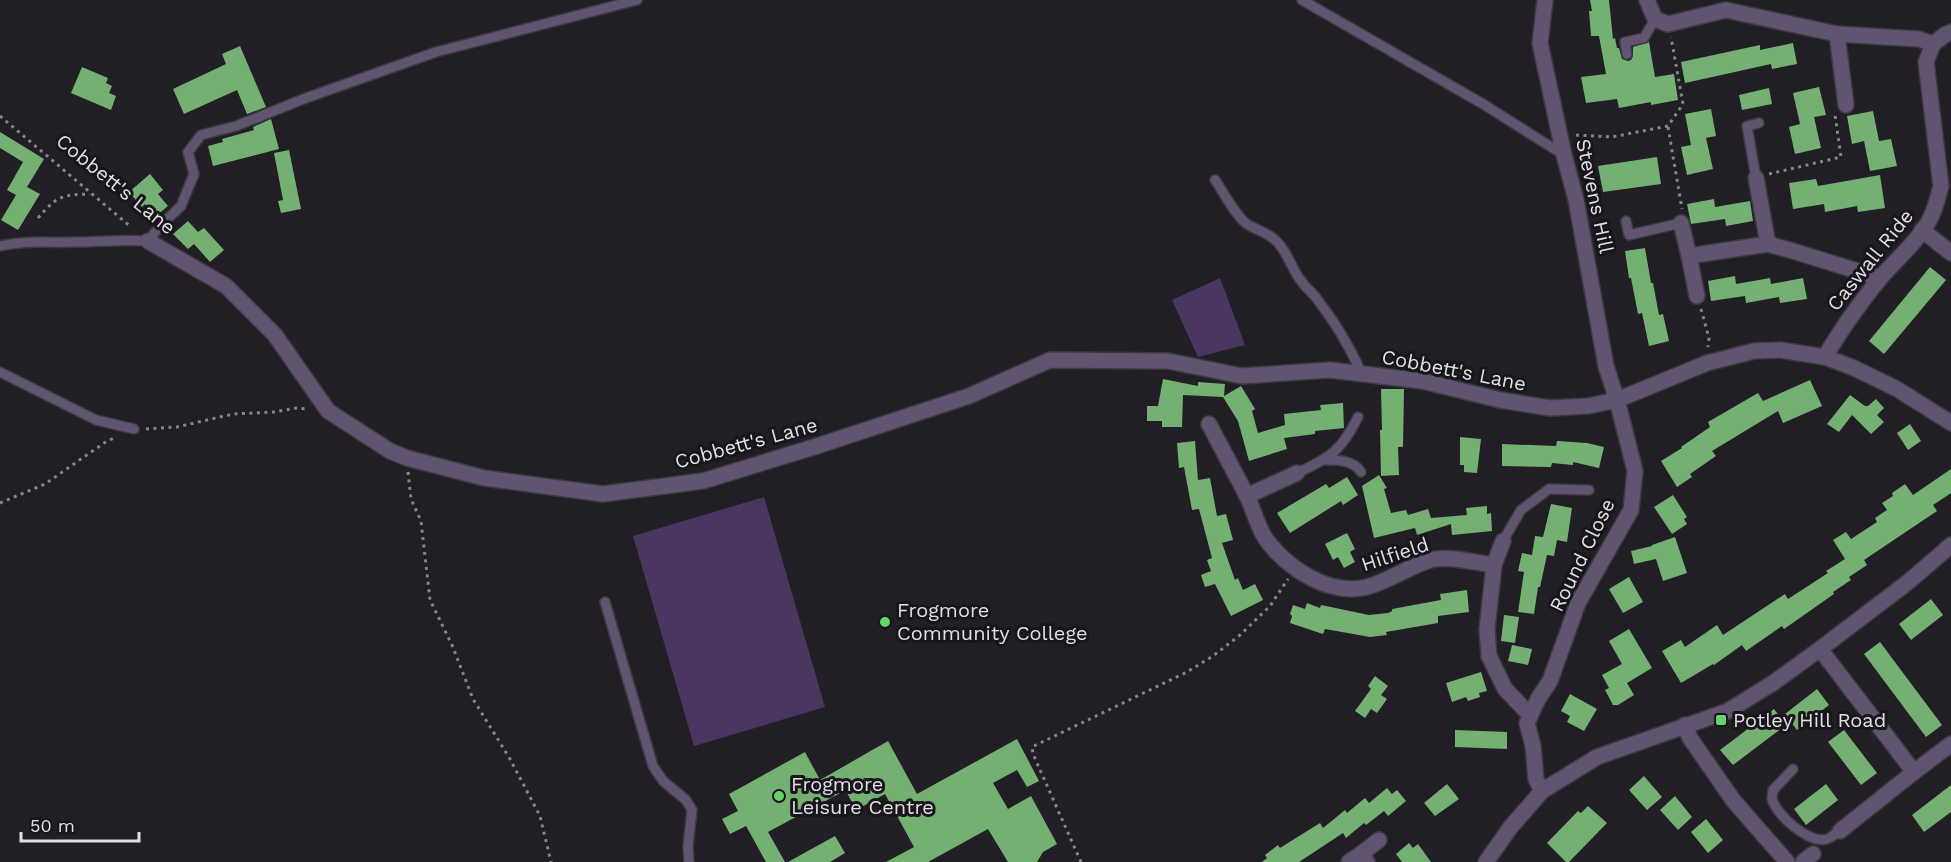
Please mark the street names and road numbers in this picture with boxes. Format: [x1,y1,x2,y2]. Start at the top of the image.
street label: Cobbett's Lane [52,129,180,239]
street label: Stevens Hill [1571,137,1619,255]
street label: Caswall Ride [1822,204,1918,316]
street label: Cobbett's Lane [1380,344,1528,396]
street label: Cobbett's Lane [672,412,820,474]
street label: Round Close [1544,494,1620,616]
street label: Hilfield [1358,532,1432,576]

